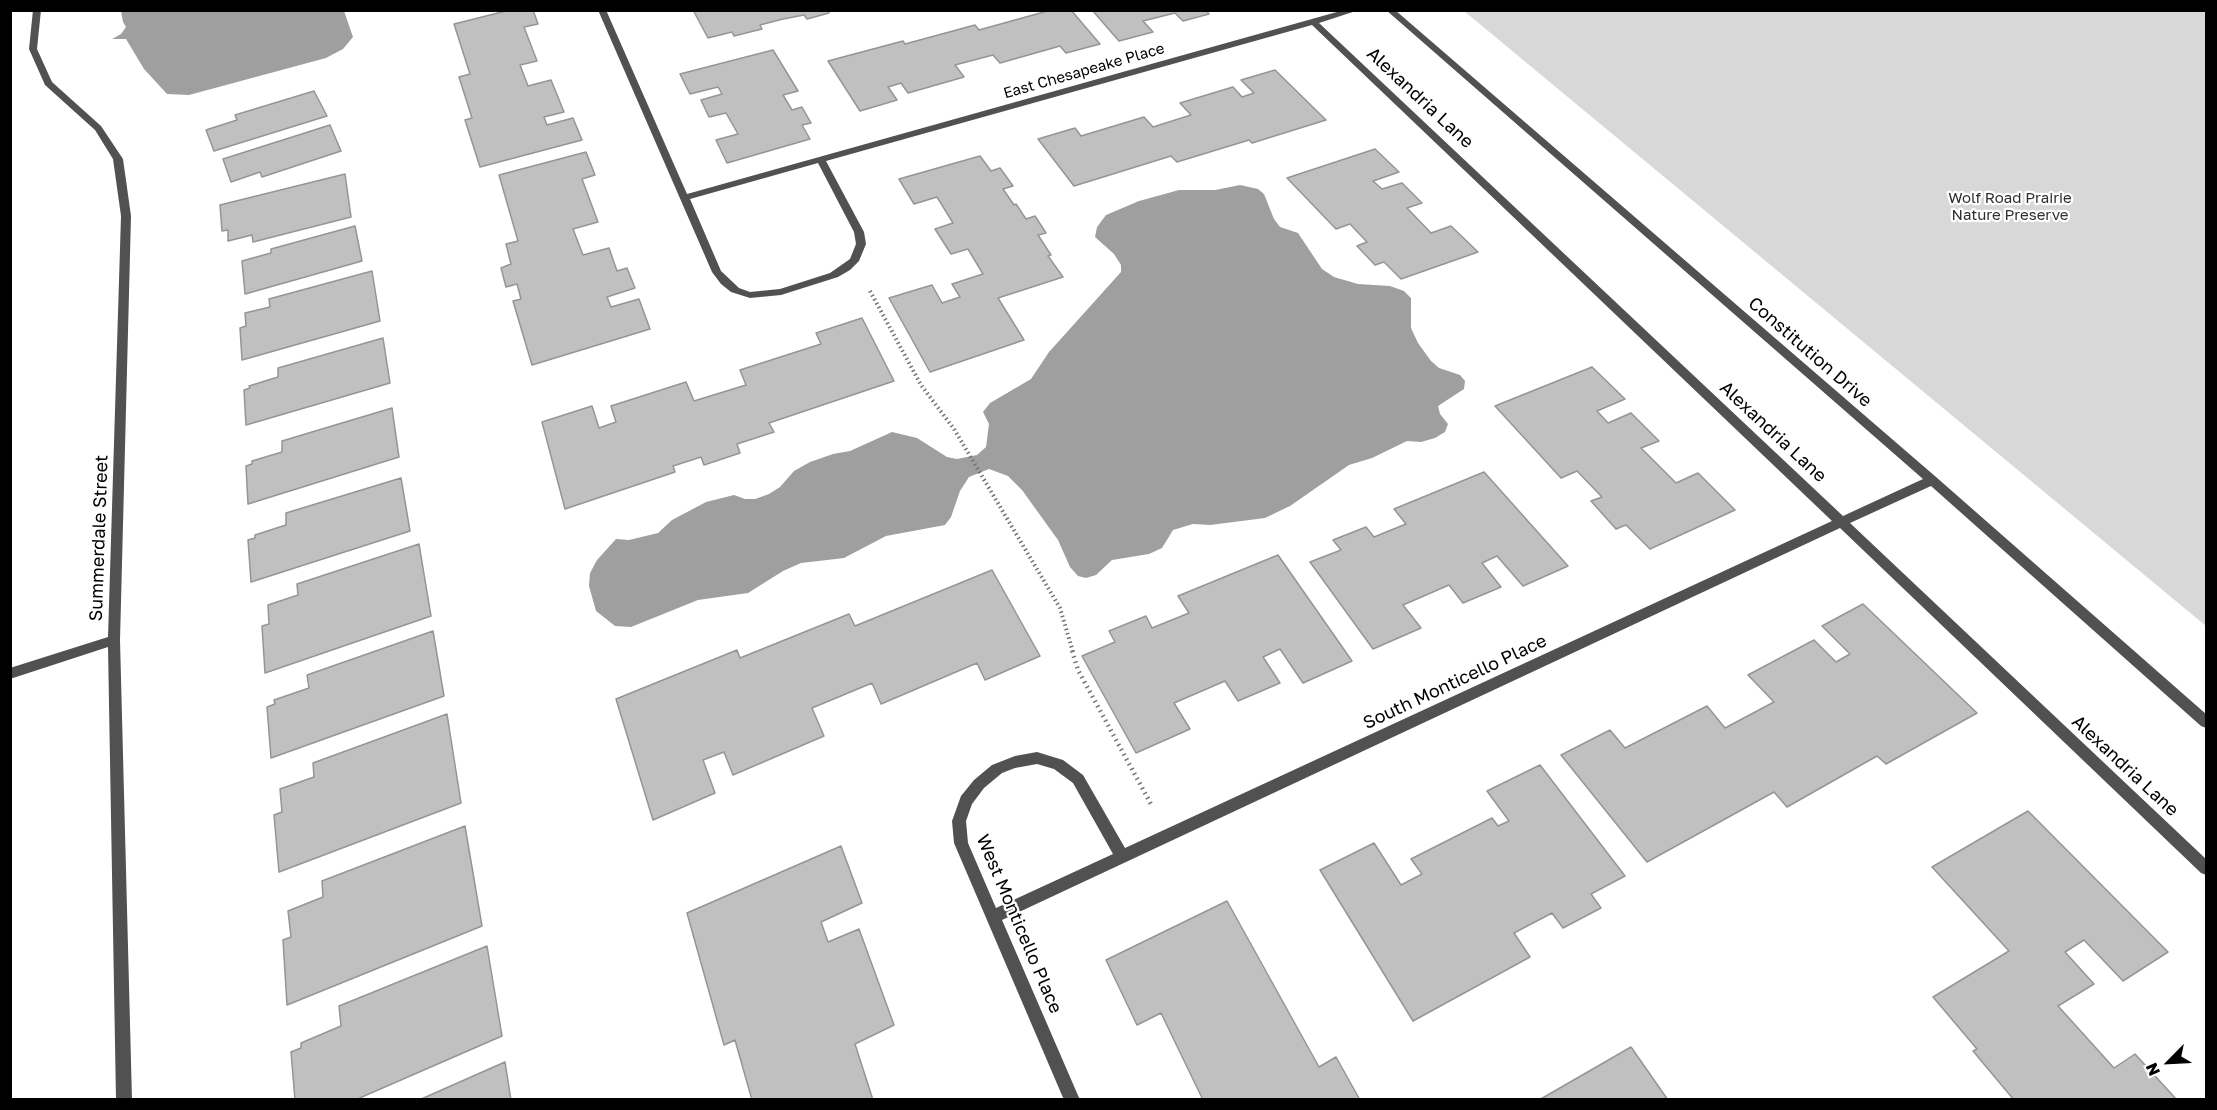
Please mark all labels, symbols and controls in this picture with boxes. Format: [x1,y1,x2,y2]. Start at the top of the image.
street label: East Chesapeake Place [1001,39,1167,103]
street label: Alexandria Lane [1362,43,1478,153]
park label: Wolf Road Prairie Nature Preserve [1948,189,2072,224]
street label: Constitution Drive [1744,292,1876,412]
street label: Alexandria Lane [1715,377,1831,487]
street label: Summerdale Street [85,454,113,622]
street label: South Monticello Place [1360,630,1550,734]
street label: Alexandria Lane [2067,711,2183,821]
street label: West Monticello Place [971,831,1067,1017]
north arrow [2139,1032,2199,1092]
text: N [2141,1060,2164,1079]

